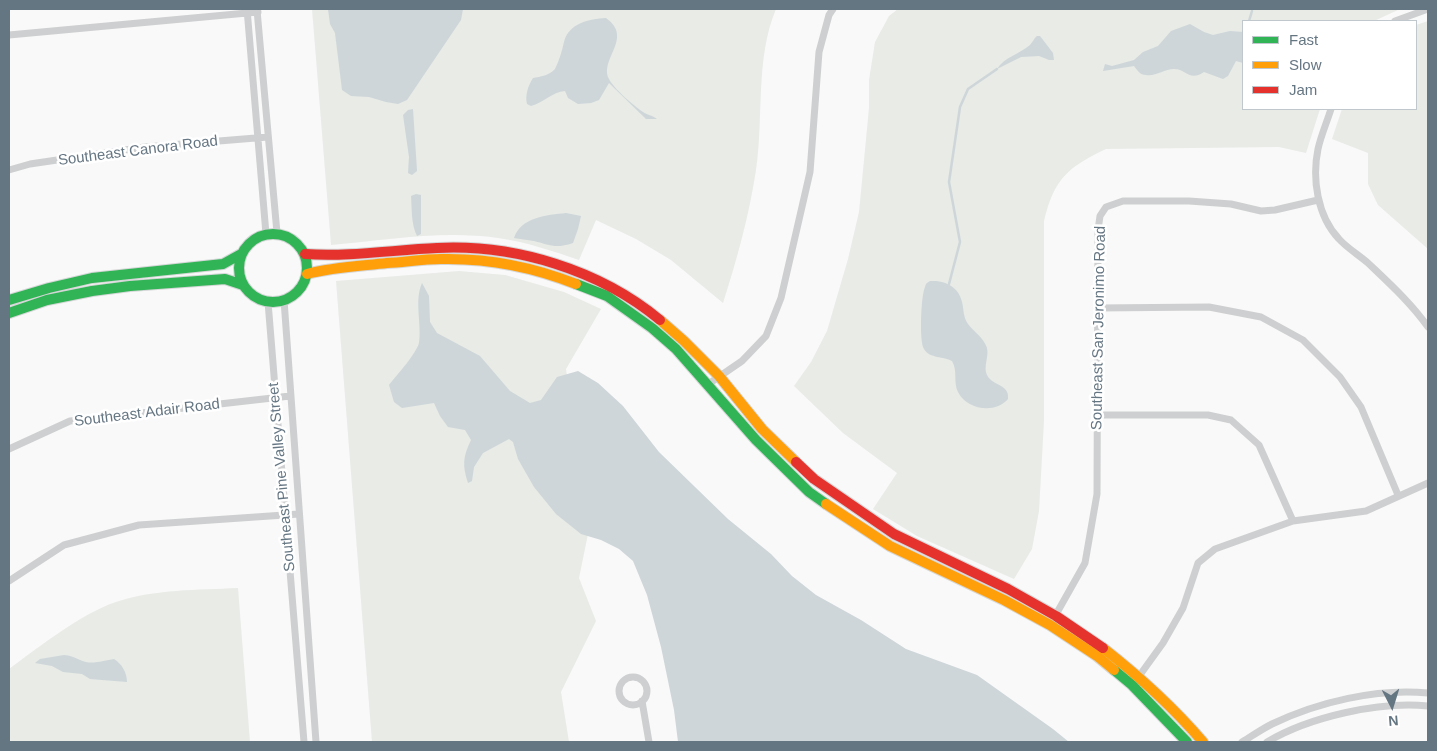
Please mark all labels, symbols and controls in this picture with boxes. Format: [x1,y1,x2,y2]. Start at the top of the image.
legend [1242,20,1417,110]
text: Fast [1289,31,1318,48]
text: Slow [1289,56,1322,73]
text: Jam [1289,81,1317,98]
street label: Southeast Canora Road [57,132,219,170]
street label: Southeast San Jeronimo Road [1088,226,1110,430]
street label: Southeast Pine Valley Street [265,382,299,572]
street label: Southeast Adair Road [73,395,221,431]
north arrow [1367,681,1417,731]
text: N [1388,713,1399,729]

